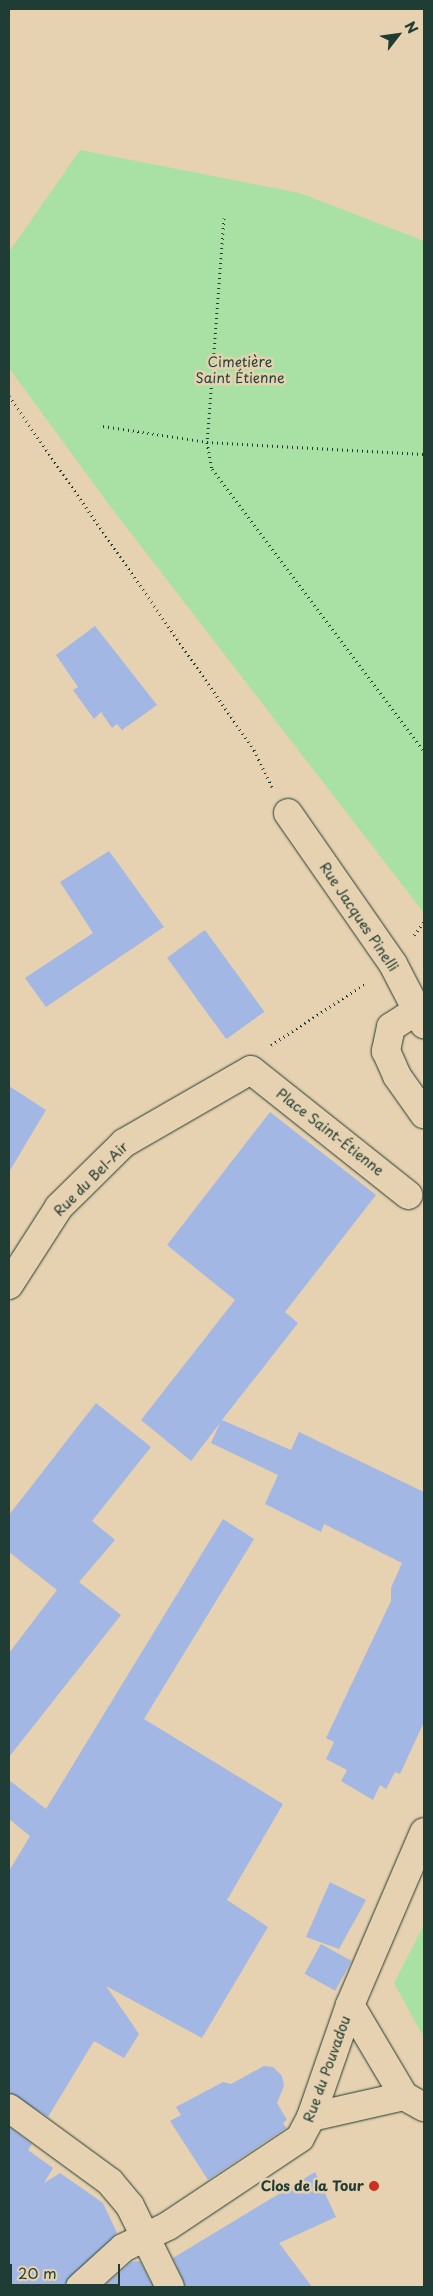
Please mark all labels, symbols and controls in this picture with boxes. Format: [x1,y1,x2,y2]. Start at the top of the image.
north arrow [373,10,423,60]
text: N [400,17,423,37]
park label: Cimetière Saint Étienne [195,354,285,387]
street label: Rue Jacques Pinelli [316,859,402,975]
street label: Place Saint-Étienne [273,1085,387,1179]
street label: Rue du Bel-Air [50,1138,132,1220]
street label: Rue du Pouvadou [299,2012,355,2126]
place label: Clos de la Tour [259,2178,364,2194]
marker: Clos de la Tour [368,2180,380,2192]
scale bar [12,2254,122,2286]
text: 20 m [18,2261,57,2284]

